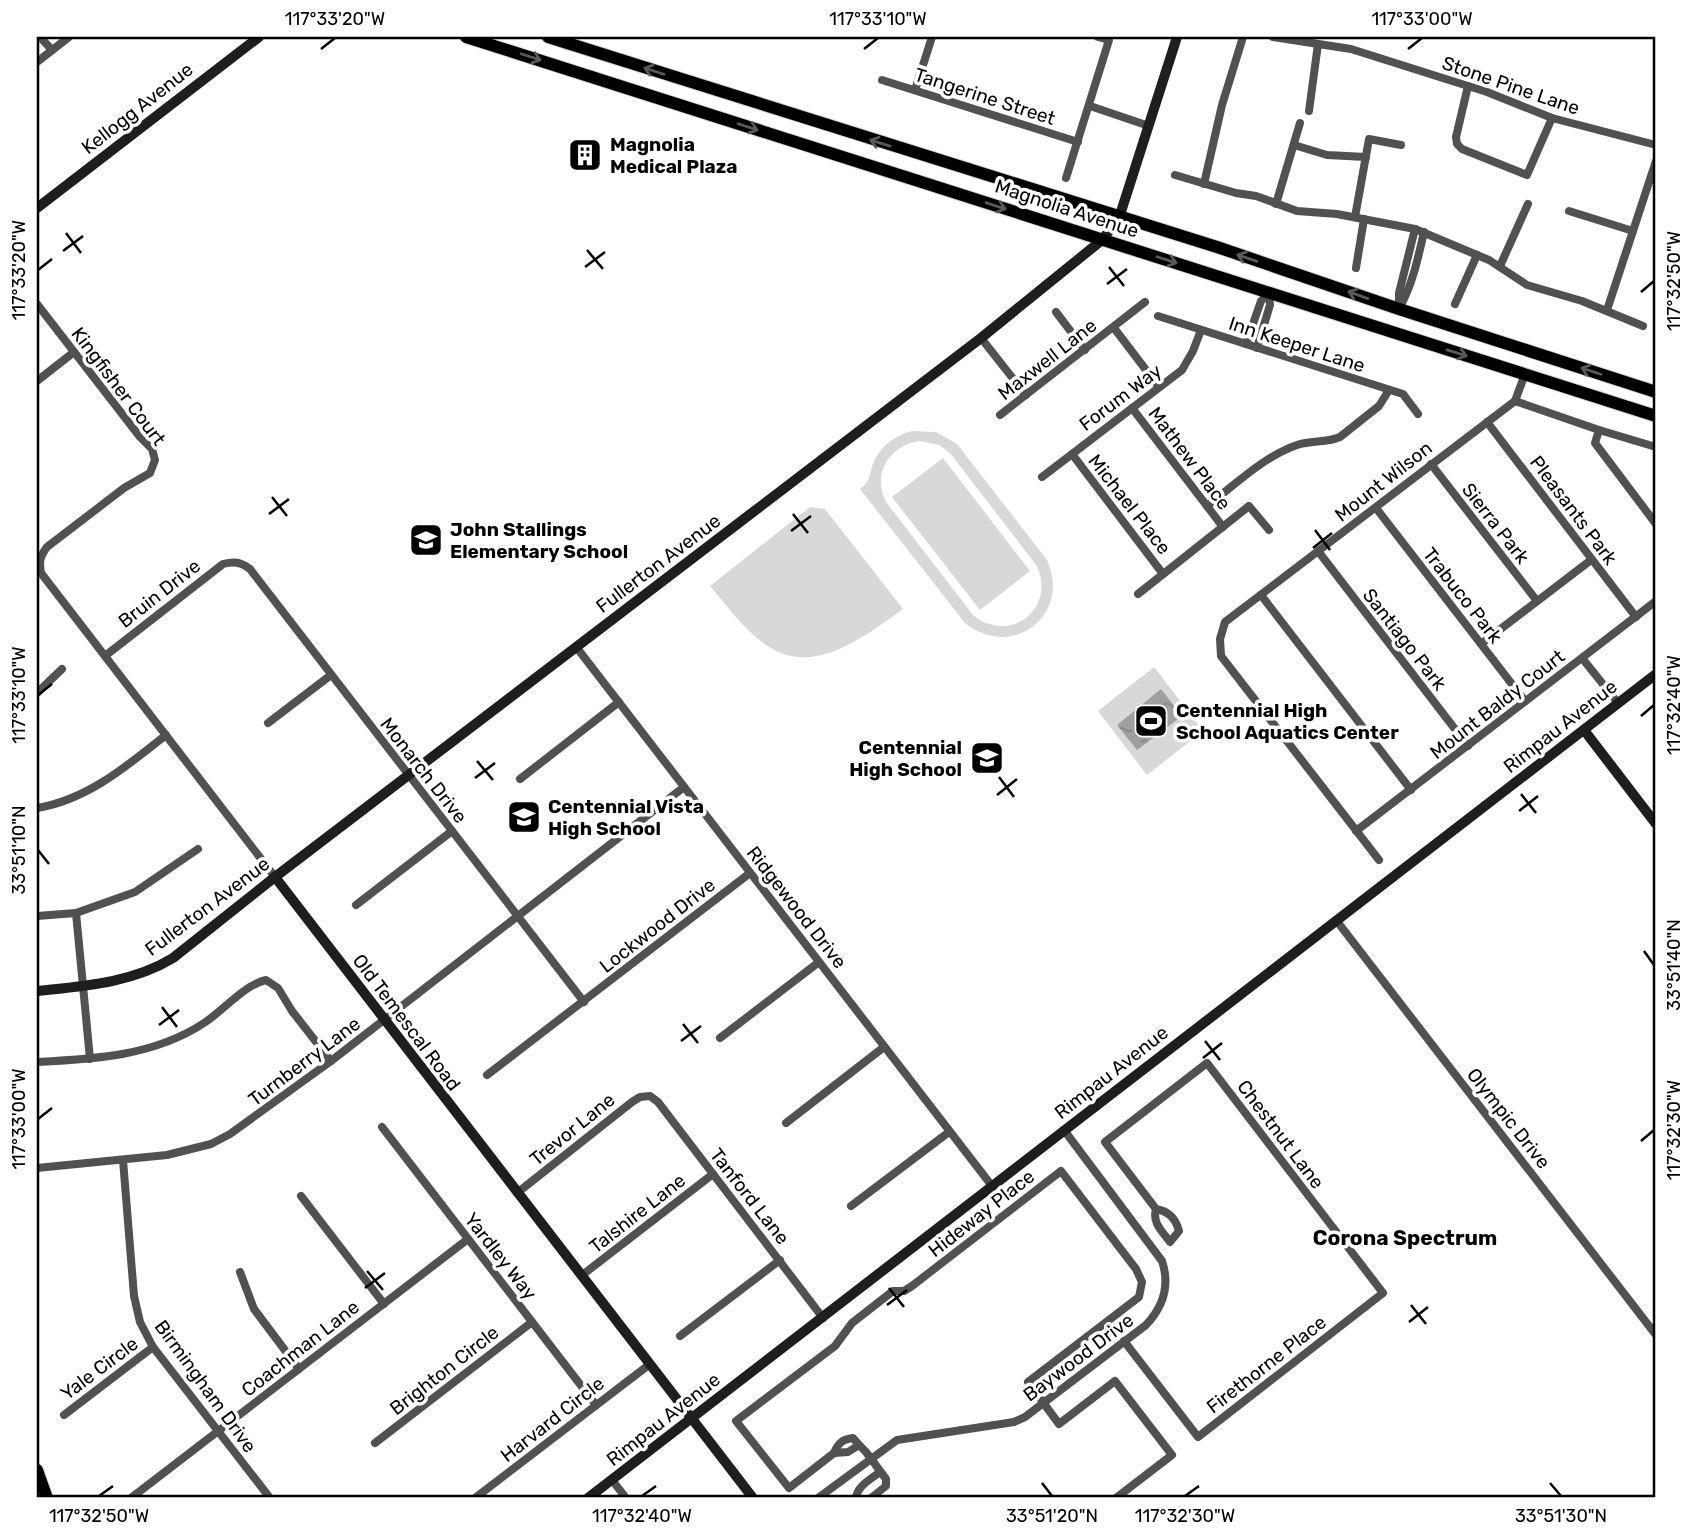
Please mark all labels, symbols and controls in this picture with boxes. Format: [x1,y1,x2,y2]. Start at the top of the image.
text: 117°33'20"W [285,8,385,30]
text: 117°33'10"W [829,8,927,30]
text: 117°33'00"W [1371,8,1473,30]
street label: Stone Pine Lane [1439,51,1583,120]
one-way arrow [520,52,542,65]
street label: Kellogg Avenue [77,58,198,159]
street label: Tangerine Street [911,63,1059,130]
one-way arrow [644,64,666,76]
one-way arrow [737,121,759,134]
place label: Magnolia Medical Plaza [610,133,738,178]
one-way arrow [869,135,891,148]
building icon: Magnolia Medical Plaza [566,136,604,174]
street label: Magnolia Avenue [992,174,1142,243]
one-way arrow [985,200,1007,213]
text: 117°33'20"W [8,220,30,320]
text: 117°32'50"W [1663,231,1685,331]
one-way arrow [1236,251,1258,263]
one-way arrow [1156,255,1178,268]
one-way arrow [1347,288,1369,300]
street label: Inn Keeper Lane [1226,312,1368,377]
street label: Maxwell Lane [993,314,1101,405]
street label: Kingfisher Court [67,323,171,450]
one-way arrow [1445,348,1467,360]
street label: Forum Way [1075,359,1166,436]
one-way arrow [1581,364,1603,376]
street label: Mathew Place [1143,402,1236,514]
street label: Mount Wilson [1330,436,1437,527]
street label: Michael Place [1083,450,1176,559]
street label: Pleasants Park [1525,451,1622,570]
street label: Sierra Park [1457,478,1534,568]
street label: Fullerton Avenue [591,509,725,618]
place label: John Stallings Elementary School [450,518,628,563]
school or university icon: John Stallings Elementary School [407,521,445,559]
street label: Trabuco Park [1418,543,1507,648]
street label: Bruin Drive [114,554,205,633]
street label: Santiago Park [1358,584,1452,695]
street label: Mount Baldy Court [1426,644,1570,764]
text: 117°33'10"W [8,646,30,744]
text: 117°32'40"W [1663,655,1685,755]
street label: Rimpau Avenue [1499,675,1622,778]
place label: Centennial High School Aquatics Center [1176,699,1399,744]
sports icon: Centennial High School Aquatics Center [1132,702,1170,740]
street label: Monarch Drive [375,713,472,828]
place label: Centennial High School [849,736,962,781]
school or university icon: Centennial High School [968,739,1006,777]
place label: Centennial Vista High School [548,795,704,840]
school or university icon: Centennial Vista High School [505,798,543,836]
text: 33°51'10"N [8,805,30,895]
street label: Ridgewood Drive [742,842,851,973]
street label: Fullerton Avenue [140,852,274,961]
street label: Lockwood Drive [595,873,720,978]
text: 33°51'40"N [1663,919,1685,1011]
street label: Old Temescal Road [348,949,466,1095]
street label: Turnberry Lane [244,1012,365,1111]
street label: Rimpau Avenue [1050,1021,1173,1124]
street label: Olympic Drive [1462,1063,1555,1173]
text: 117°33'00"W [8,1068,30,1170]
street label: Chestnut Lane [1232,1075,1329,1193]
text: 117°32'30"W [1663,1080,1685,1180]
street label: Trevor Lane [525,1088,619,1171]
street label: Tanford Lane [705,1144,794,1249]
street label: Hideway Place [924,1165,1039,1262]
street label: Talshire Lane [585,1169,690,1258]
street label: Yardley Way [460,1208,542,1304]
district label: Corona Spectrum [1313,1225,1497,1250]
street label: Coachman Lane [237,1295,364,1401]
street label: Baywood Drive [1019,1309,1138,1406]
street label: Firethorne Place [1202,1310,1331,1418]
street label: Birmingham Drive [150,1316,261,1457]
street label: Brighton Circle [385,1321,503,1420]
street label: Yale Circle [56,1332,143,1405]
street label: Rimpau Avenue [602,1368,725,1471]
street label: Harvard Circle [496,1372,609,1467]
text: 117°32'50"W [49,1505,149,1527]
text: 117°32'40"W [592,1505,692,1527]
text: 33°51'20"N [1006,1505,1098,1527]
text: 117°32'30"W [1135,1505,1235,1527]
text: 33°51'30"N [1515,1505,1607,1527]

